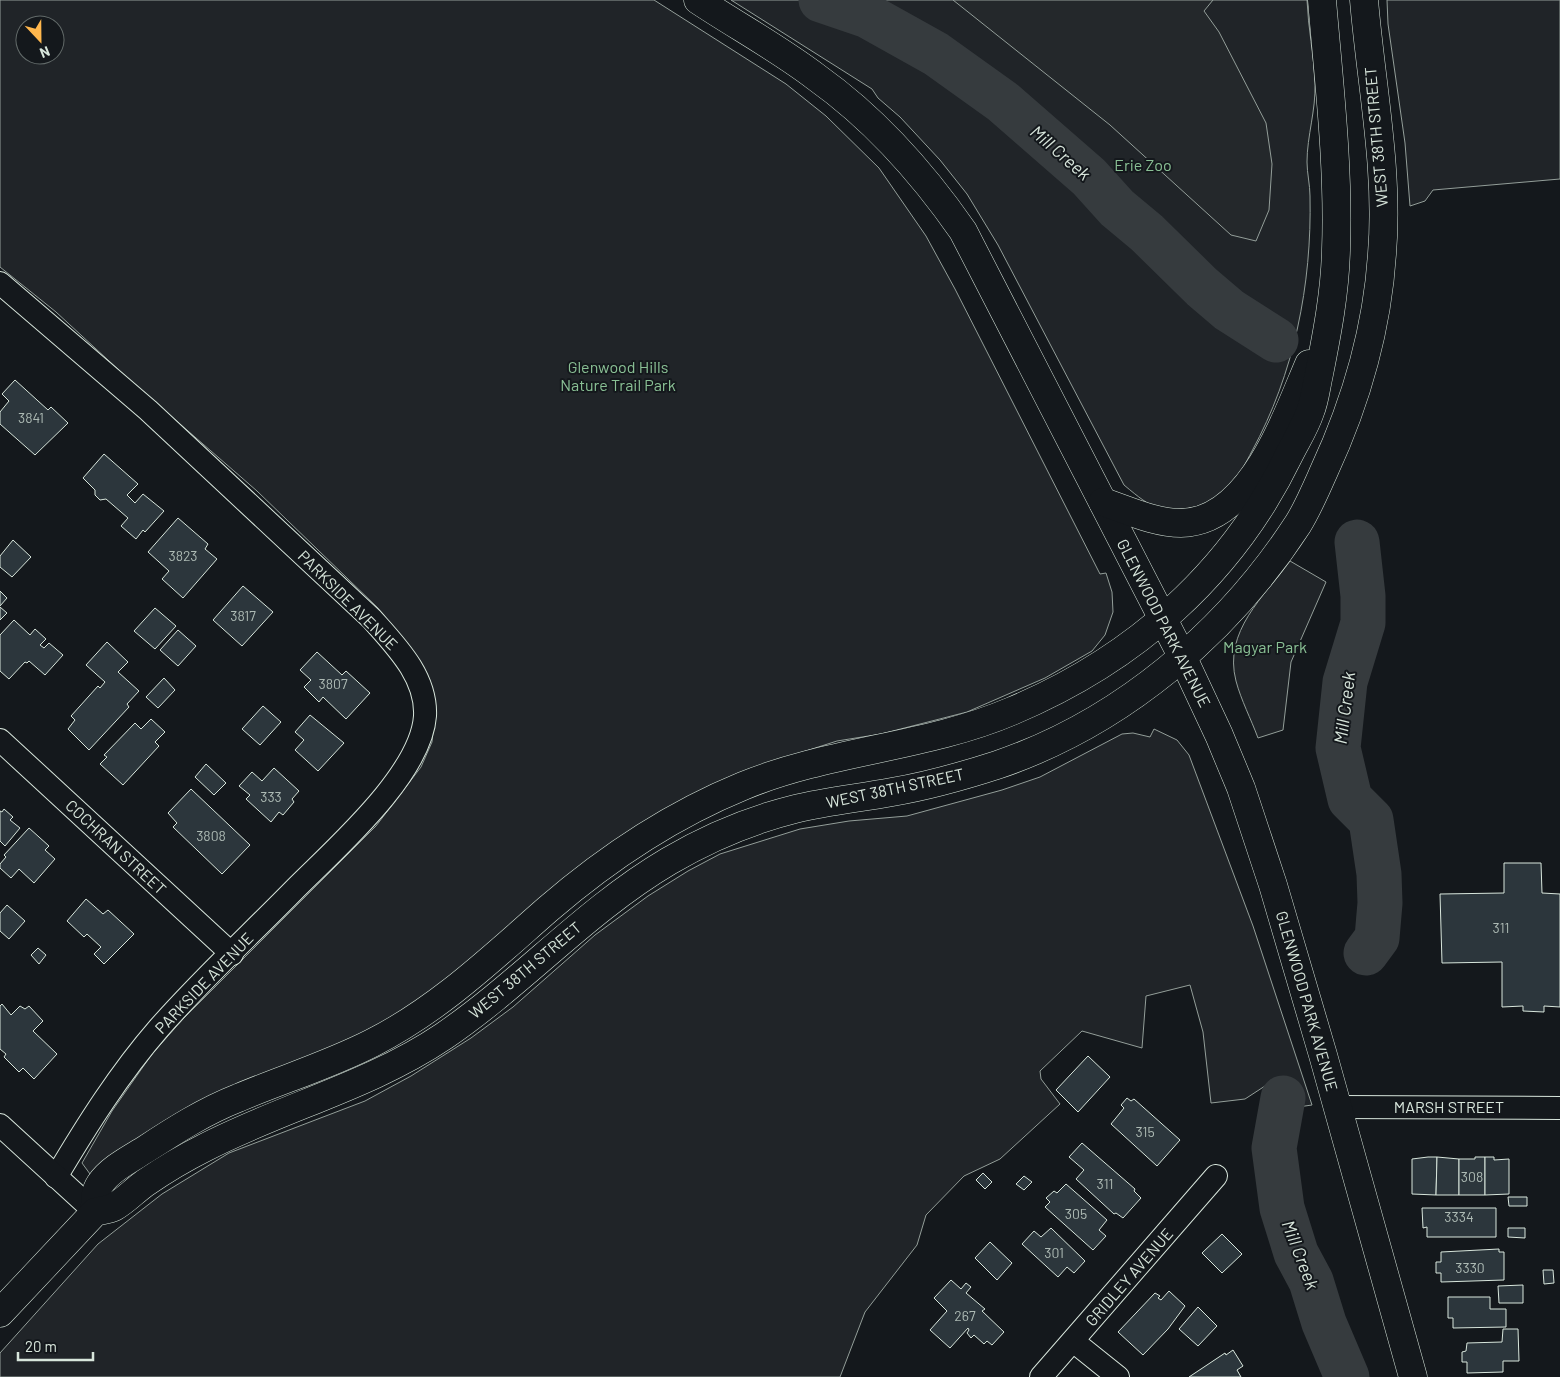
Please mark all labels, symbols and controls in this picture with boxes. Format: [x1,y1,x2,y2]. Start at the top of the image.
north arrow [15,15,65,65]
text: N [38,43,53,62]
street label: WEST 38TH STREET [1360,66,1391,208]
water label: Mill Creek [1026,120,1095,185]
park label: Erie Zoo [1114,155,1172,174]
park label: Glenwood Hills Nature Trail Park [560,357,676,394]
house number: 3841 [18,409,44,426]
street label: GLENWOOD PARK AVENUE [1114,535,1215,710]
street label: PARKSIDE AVENUE [295,546,402,653]
house number: 3823 [168,547,198,564]
house number: 3817 [230,607,256,624]
park label: Magyar Park [1223,637,1307,656]
water label: Mill Creek [1329,670,1359,745]
house number: 3807 [318,675,348,692]
street label: WEST 38TH STREET [824,764,966,811]
house number: 333 [260,788,282,805]
street label: COCHRAN STREET [62,795,170,898]
house number: 3808 [196,827,226,844]
street label: GLENWOOD PARK AVENUE [1273,909,1342,1093]
street label: WEST 38TH STREET [465,917,585,1022]
house number: 311 [1493,919,1509,936]
street label: PARKSIDE AVENUE [151,928,257,1037]
street label: MARSH STREET [1394,1097,1504,1116]
house number: 315 [1135,1123,1155,1140]
house number: 308 [1461,1168,1483,1185]
house number: 311 [1097,1175,1113,1192]
house number: 305 [1065,1205,1087,1222]
house number: 3334 [1444,1208,1474,1225]
water label: Mill Creek [1278,1217,1324,1293]
street label: GRIDLEY AVENUE [1081,1224,1176,1329]
house number: 301 [1044,1244,1064,1261]
house number: 3330 [1455,1259,1485,1276]
house number: 267 [954,1307,976,1324]
scale bar [18,1330,92,1362]
text: 20 m [25,1337,57,1355]

